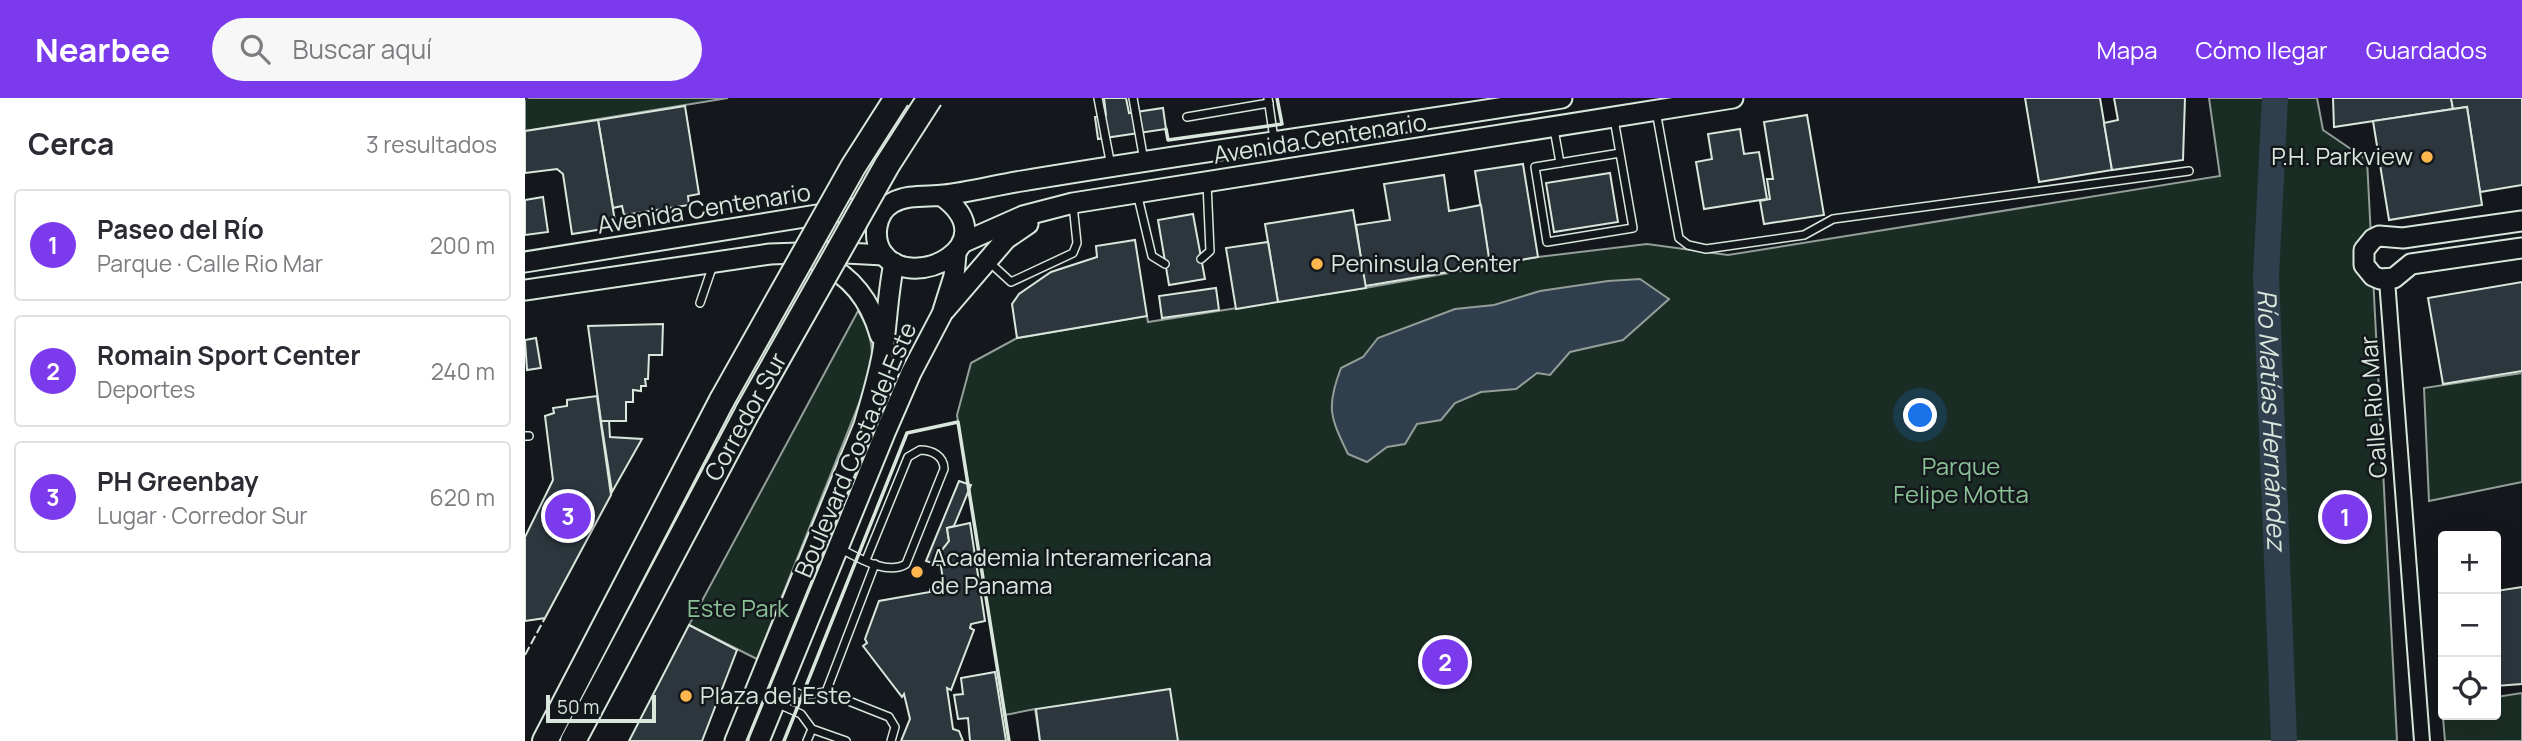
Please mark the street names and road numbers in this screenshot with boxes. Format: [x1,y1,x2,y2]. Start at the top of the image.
street label: Avenida Centenario [1211,104,1429,171]
street label: Avenida Centenario [595,174,813,241]
street label: Boulevard Costa del Este [786,317,923,582]
street label: Calle Rio Mar [2351,335,2394,479]
street label: Corredor Sur [696,346,794,486]

